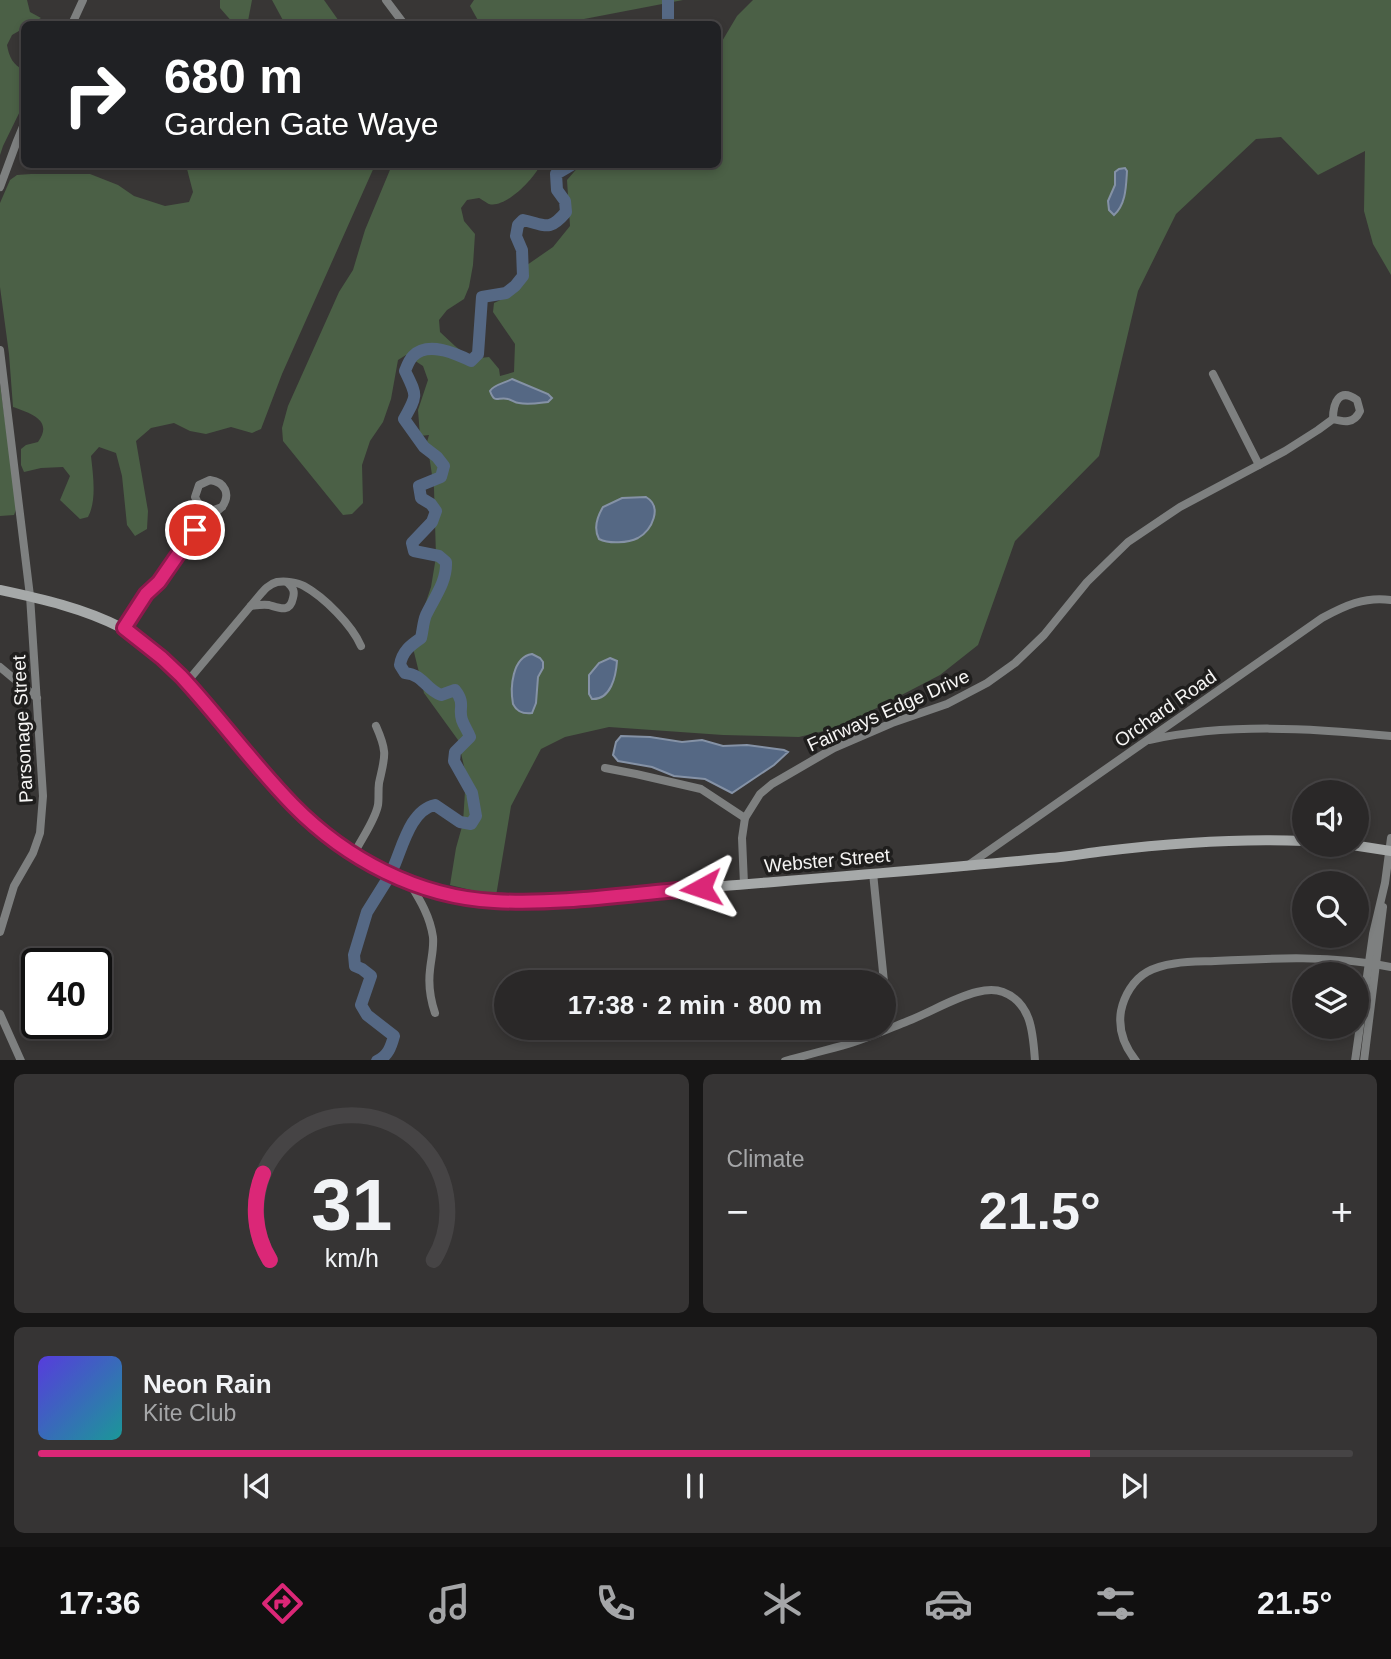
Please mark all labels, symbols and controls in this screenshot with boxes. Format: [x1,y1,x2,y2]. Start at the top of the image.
icon: right [49,49,140,140]
text: 680 m [164,49,303,103]
text: Garden Gate Waye [164,106,439,142]
pin [165,500,225,560]
icon: arrive [176,511,214,549]
street label: Parsonage Street [8,654,37,803]
street label: Fairways Edge Drive [804,665,973,756]
street label: Orchard Road [1110,666,1220,751]
map controls [1292,780,1369,1039]
button: sound [1292,780,1369,857]
street label: Webster Street [763,844,892,876]
position arrow [664,851,738,925]
button: search [1292,871,1369,948]
speed limit sign: 40 [21,948,112,1039]
button: layers [1292,962,1369,1039]
text: 17:38 · 2 min · 800 m [568,990,822,1020]
text: Climate [727,1146,804,1172]
text: 31 [311,1164,392,1245]
text: 21.5° [979,1182,1101,1240]
text: − [727,1191,749,1233]
text: + [1331,1191,1353,1233]
text: km/h [324,1243,378,1271]
text: Neon Rain [143,1369,272,1399]
text: Kite Club [143,1400,236,1426]
icon: previous [238,1467,276,1505]
icon: pause [676,1467,714,1505]
icon: next [1115,1467,1153,1505]
icon: directions [258,1579,307,1628]
icon: music [425,1579,474,1628]
icon: phone [591,1579,640,1628]
icon: climate [758,1579,807,1628]
icon: car [924,1579,973,1628]
icon: filters [1091,1579,1140,1628]
text: 17:36 [59,1585,141,1621]
text: 21.5° [1257,1585,1332,1621]

